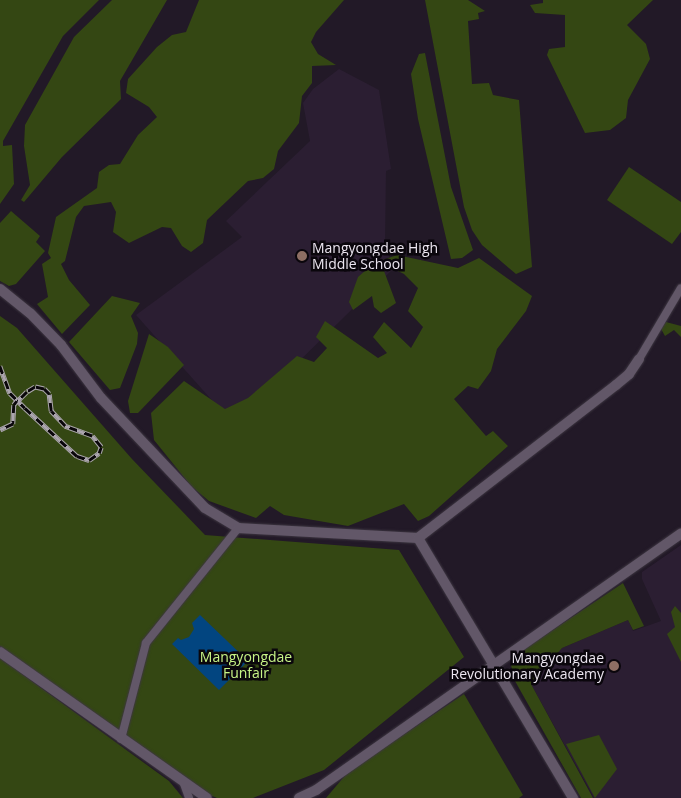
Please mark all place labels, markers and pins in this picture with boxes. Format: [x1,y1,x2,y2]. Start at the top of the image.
place label: Mangyongdae High Middle School [312,240,438,272]
marker: Mangyongdae High Middle School [296,250,308,262]
place label: Mangyongdae Revolutionary Academy [451,650,604,682]
marker: Mangyongdae Revolutionary Academy [608,660,620,672]

